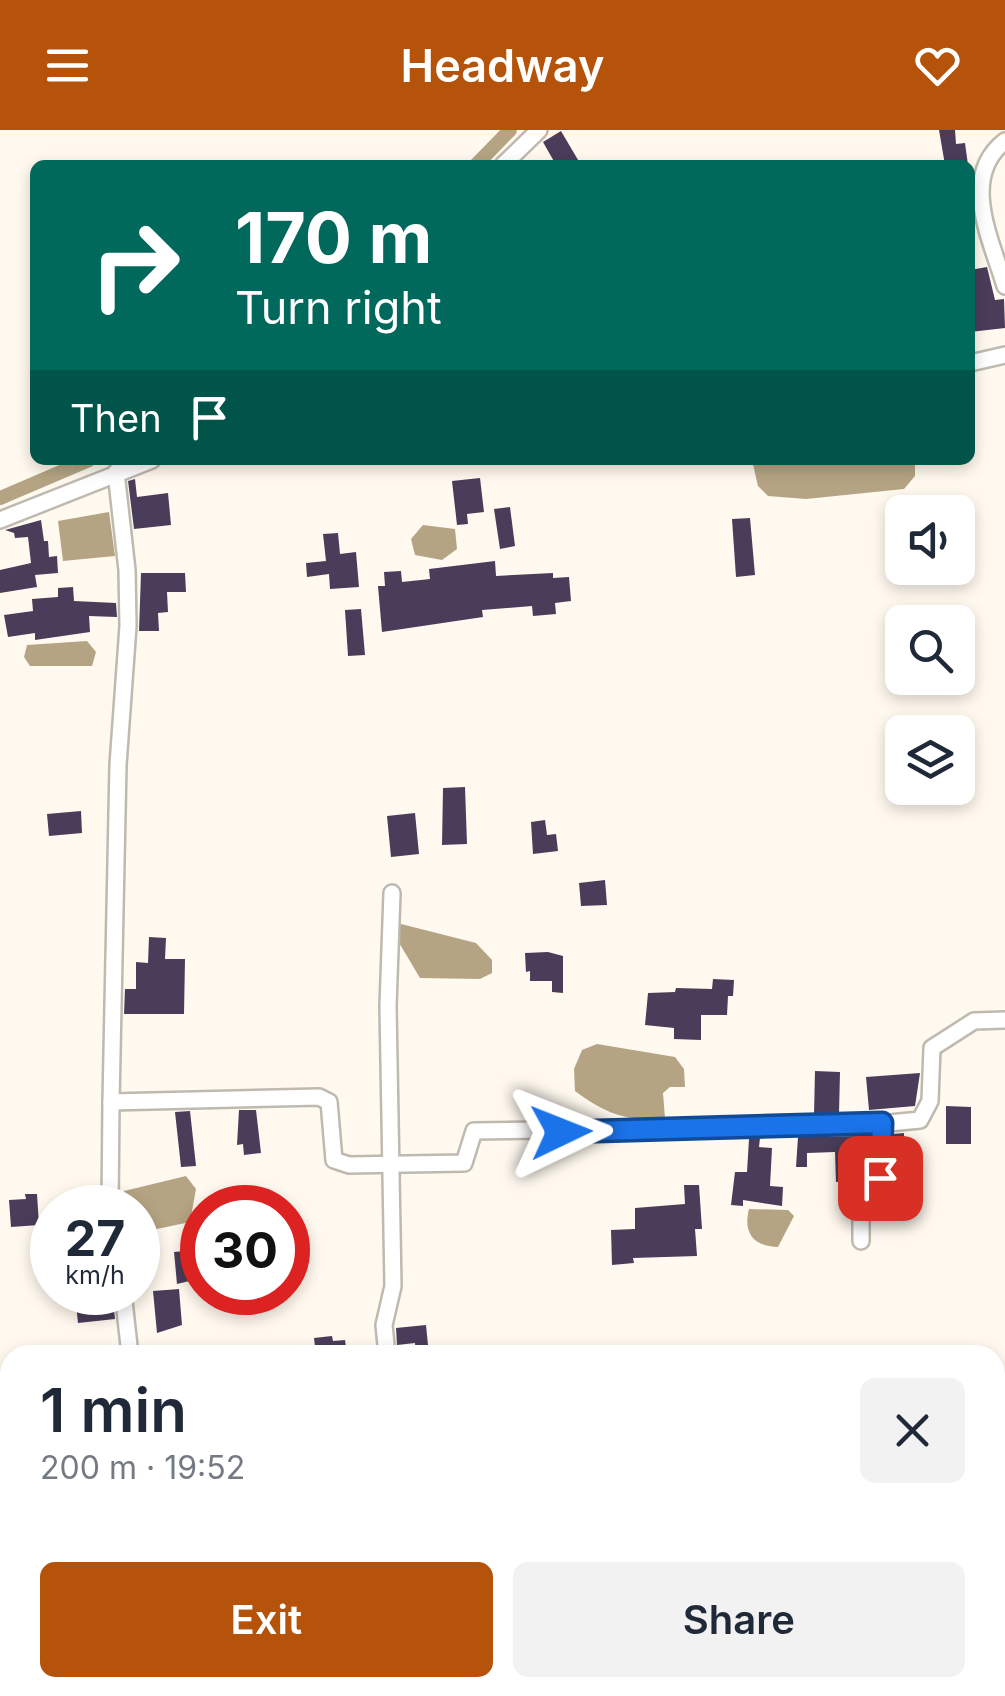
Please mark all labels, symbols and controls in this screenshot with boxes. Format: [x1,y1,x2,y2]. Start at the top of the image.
icon: menu [40,38,95,93]
text: Headway [401,38,604,93]
icon: heart [910,38,965,93]
text: 170 m [235,195,432,280]
icon: right [70,200,200,330]
text: Turn right [235,280,442,335]
icon: arrive [182,390,237,445]
text: Then [70,395,162,441]
map controls [885,495,975,805]
button: sound [885,495,975,585]
button: search [885,605,975,695]
button: layers [885,715,975,805]
position arrow [509,1080,613,1184]
pin [838,1136,923,1221]
icon: arrive [853,1151,908,1206]
speed limit sign: 30 [180,1185,310,1315]
text: 27 [65,1208,125,1268]
text: km/h [65,1260,125,1290]
text: 1 min [40,1374,187,1446]
button: close [860,1378,965,1483]
text: 200 m · 19:52 [40,1448,245,1487]
button: Exit [40,1562,493,1677]
button: Share [513,1562,965,1677]

